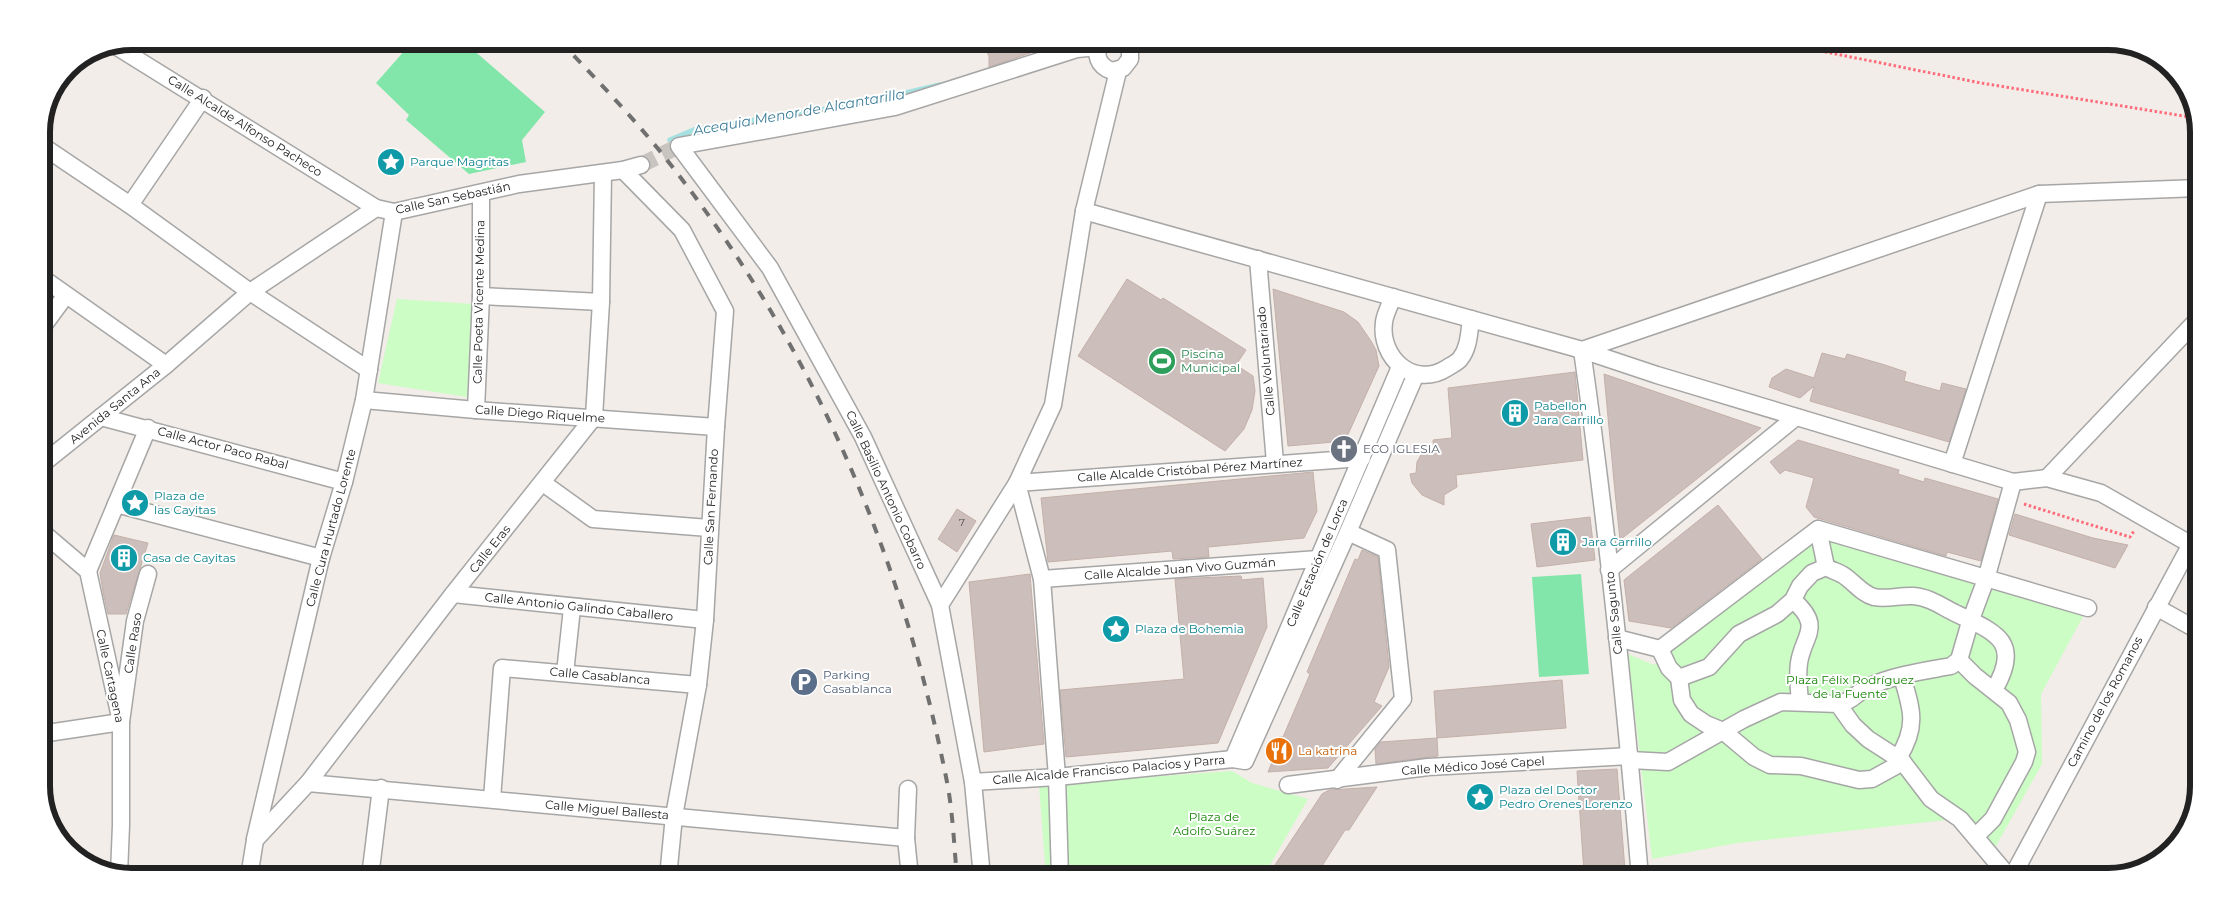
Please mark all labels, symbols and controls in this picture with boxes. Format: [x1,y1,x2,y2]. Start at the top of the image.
street label: Calle Alcalde Alfonso Pacheco [165,72,325,179]
water label: Acequia Menor de Alcantarilla [691,84,906,140]
place icon: Parque Magritas [376,147,406,177]
place label: Parque Magritas [410,154,509,169]
street label: Calle San Sebastián [394,178,512,217]
street label: Calle Poeta Vicente Medina [470,220,487,384]
street label: Calle Voluntariado [1253,306,1278,416]
sports icon: Piscina Municipal [1147,346,1177,376]
place label: Piscina Municipal [1181,346,1240,375]
street label: Avenida Santa Ana [66,364,163,447]
building icon: Pabellon Jara Carrillo [1500,398,1530,428]
place label: Pabellon Jara Carrillo [1533,398,1604,427]
street label: Calle Diego Riquelme [475,401,605,426]
street label: Calle Basilio Antonio Cobarro [843,408,930,572]
street label: Calle Actor Paco Rabal [156,423,290,472]
church icon: ECO IGLESIA [1329,434,1359,464]
place label: ECO IGLESIA [1363,441,1440,456]
street label: Calle Cura Hurtado Lorente [302,447,359,609]
street label: Calle San Fernando [700,448,721,565]
street label: Calle Alcalde Cristóbal Pérez Martínez [1077,454,1303,485]
place icon: Plaza de las Cayitas [120,488,150,518]
place label: Plaza de las Cayitas [154,488,216,517]
street label: Calle Estación de Lorca [1283,496,1350,629]
house number: 7 [959,516,965,529]
street label: Calle Eras [466,521,514,576]
building icon: Jara Carrillo [1548,527,1578,557]
place label: Jara Carrillo [1581,534,1652,549]
building icon: Casa de Cayitas [109,543,139,573]
place label: Casa de Cayitas [143,550,236,565]
street label: Calle Alcalde Juan Vivo Guzmán [1084,554,1276,583]
street label: Calle Sagunto [1602,571,1625,655]
street label: Calle Antonio Galindo Caballero [484,589,674,624]
street label: Calle Raso [120,611,145,674]
place icon: Plaza de Bohemia [1101,614,1131,644]
place label: Plaza de Bohemia [1135,621,1244,636]
street label: Calle Cartagena [93,628,128,724]
street label: Camino de los Romanos [2064,634,2146,770]
street label: Calle Casablanca [549,664,651,687]
parking icon: Parking Casablanca [789,667,819,697]
place label: Parking Casablanca [823,667,892,696]
park label: Plaza Félix Rodríguez de la Fuente [1786,672,1914,701]
restaurant icon: La katrina [1264,736,1294,766]
place label: La katrina [1298,743,1357,758]
street label: Calle Alcalde Francisco Palacios y Parra [992,752,1226,787]
street label: Calle Médico José Capel [1401,753,1545,778]
place icon: Plaza del Doctor Pedro Orenes Lorenzo [1465,782,1495,812]
place label: Plaza del Doctor Pedro Orenes Lorenzo [1499,782,1633,811]
street label: Calle Miguel Ballesta [544,797,670,822]
park label: Plaza de Adolfo Suárez [1173,809,1255,838]

